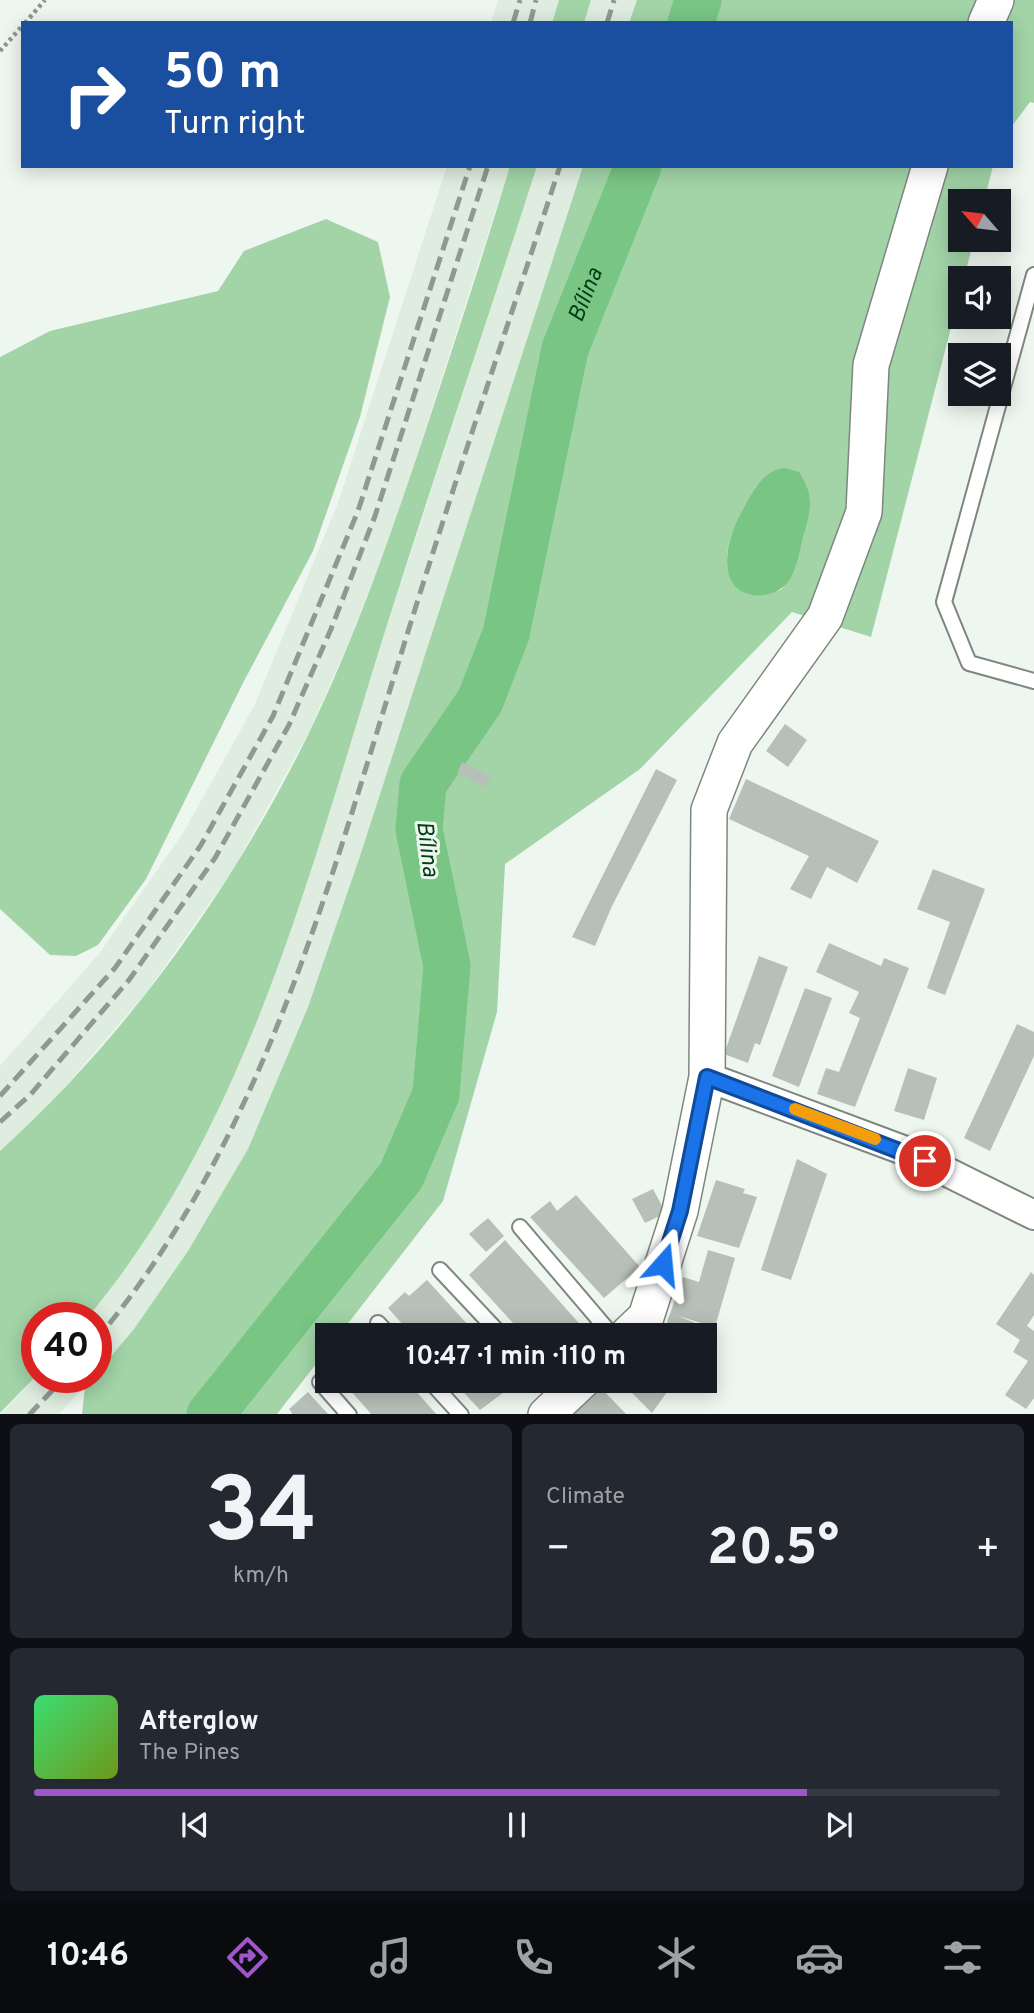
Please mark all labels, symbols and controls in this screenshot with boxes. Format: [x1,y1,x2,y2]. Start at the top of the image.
text: 50 m [164,44,281,106]
icon: right [49,49,140,140]
text: Turn right [164,105,306,145]
north arrow [948,189,1012,252]
map controls [948,189,1011,406]
water label: Bílina [563,264,610,327]
button: sound [948,266,1011,329]
button: layers [948,343,1011,406]
water label: Bílina [408,819,444,879]
pin [895,1131,955,1191]
icon: arrive [906,1142,944,1180]
position arrow [626,1227,700,1301]
speed limit sign: 40 [21,1302,112,1393]
text: 10:47 · 1 min · 110 m [406,1341,626,1374]
text: 34 [204,1459,318,1574]
text: Climate [546,1483,625,1512]
text: 20.5° [707,1517,839,1583]
text: − [546,1526,571,1575]
text: + [975,1526,1000,1575]
text: km/h [233,1562,289,1591]
text: Afterglow [139,1706,259,1739]
text: The Pines [139,1739,240,1768]
icon: previous [176,1806,214,1844]
icon: pause [498,1806,536,1844]
icon: next [820,1806,858,1844]
icon: directions [223,1933,272,1982]
icon: music [366,1933,415,1982]
icon: phone [509,1933,558,1982]
icon: climate [652,1933,701,1982]
icon: car [795,1933,844,1982]
icon: filters [938,1933,987,1982]
text: 10:46 [47,1937,129,1977]

